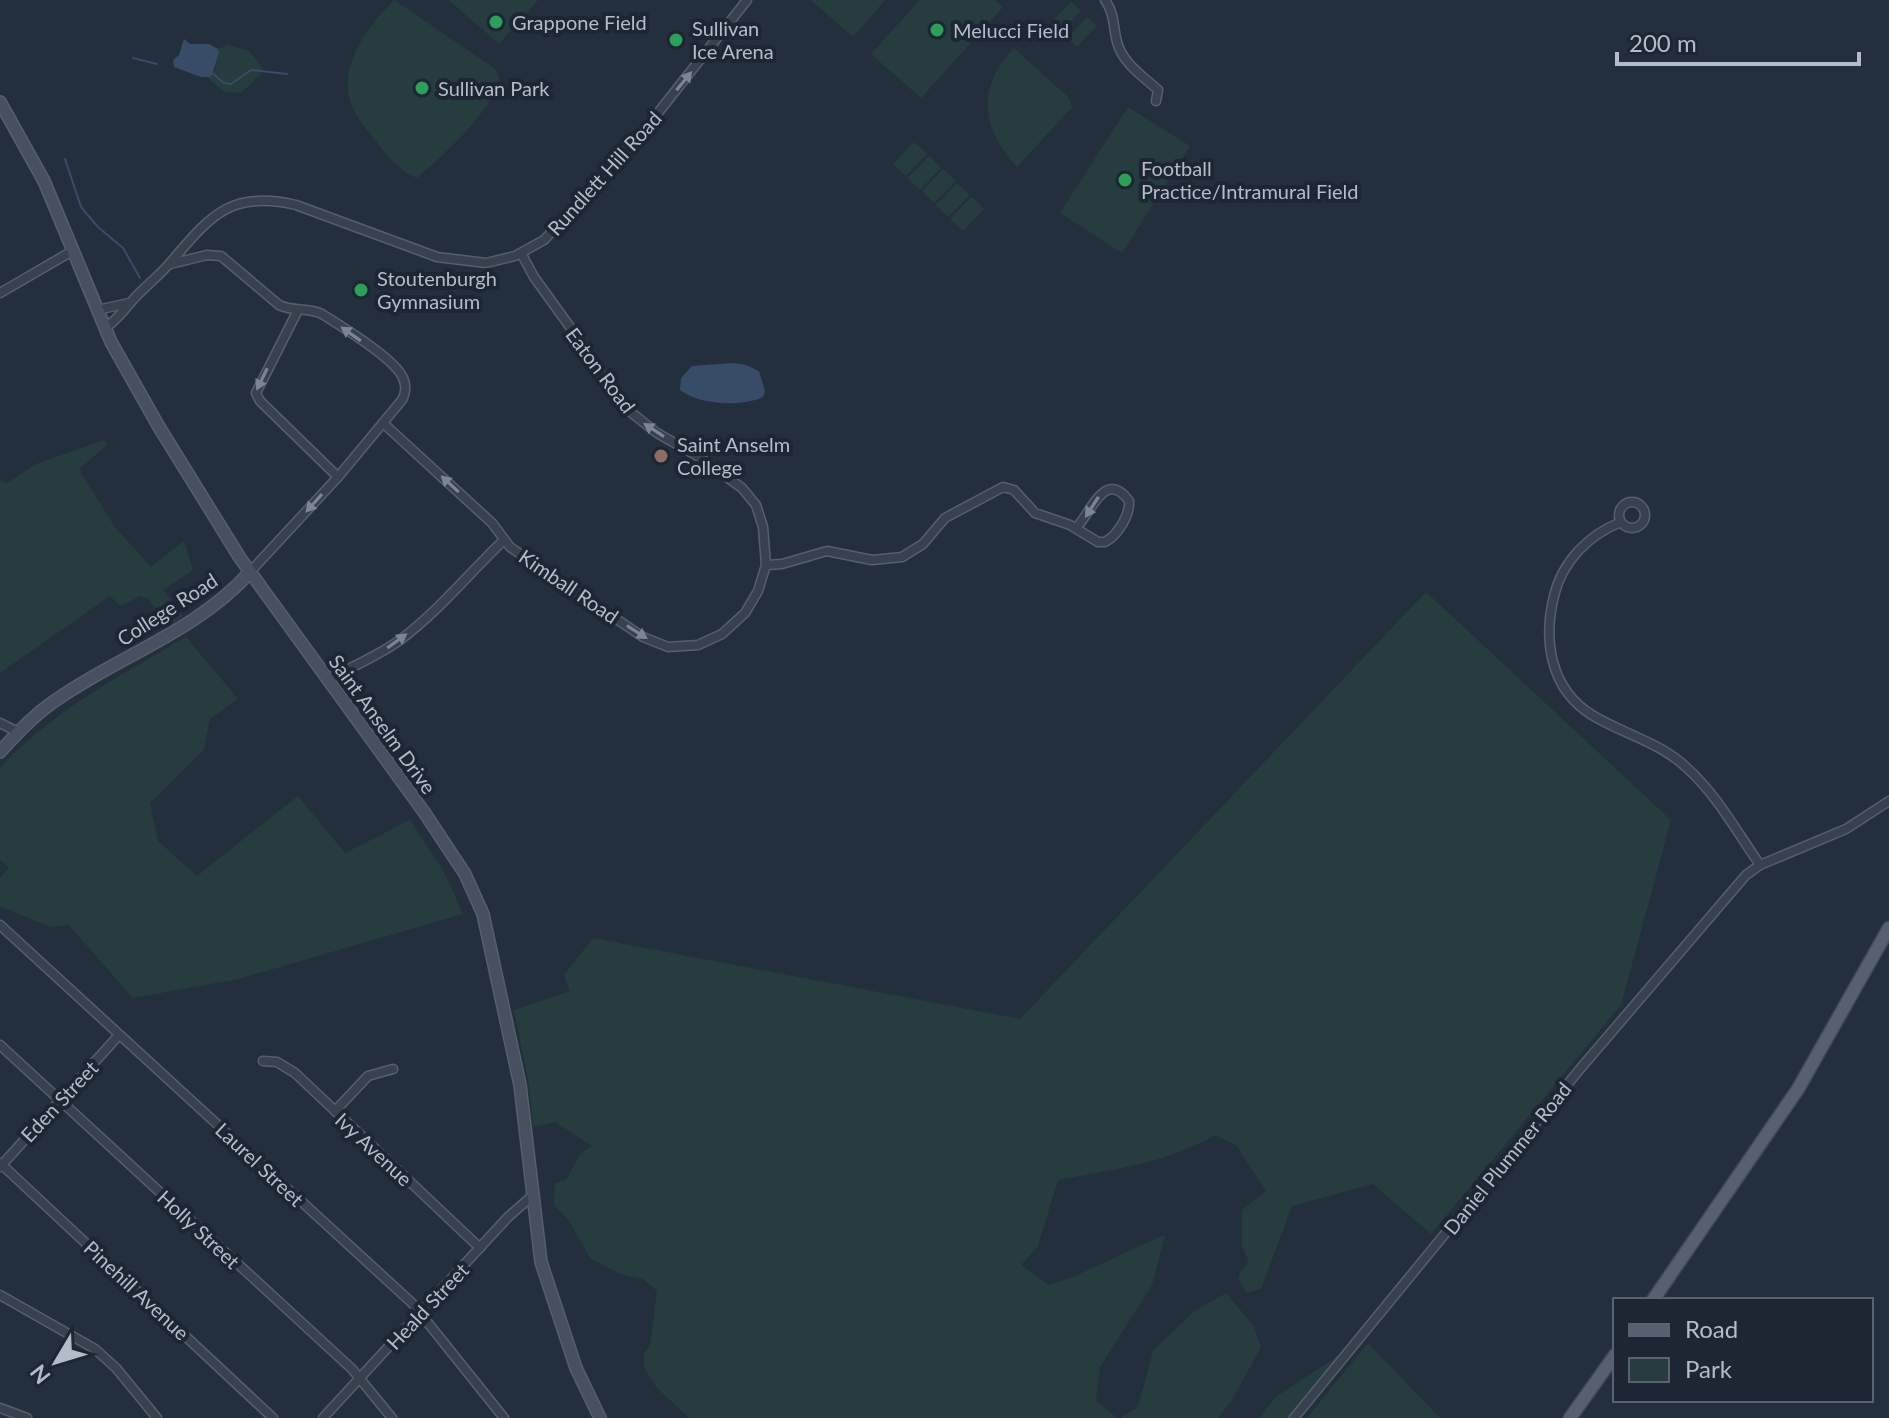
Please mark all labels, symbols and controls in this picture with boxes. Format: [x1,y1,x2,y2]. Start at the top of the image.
place label: Grappone Field [512,10,647,34]
marker: Grappone Field [487,13,505,31]
place label: Sullivan Ice Arena [692,16,774,63]
scale bar [1617,16,1859,66]
place label: Melucci Field [953,18,1069,42]
marker: Melucci Field [928,21,946,39]
text: 200 m [1629,28,1697,57]
marker: Sullivan Ice Arena [667,31,685,49]
one-way arrow [675,71,691,91]
place label: Sullivan Park [438,76,550,100]
marker: Sullivan Park [413,79,431,97]
street label: Rundlett Hill Road [542,106,666,240]
place label: Football Practice/Intramural Field [1141,156,1358,203]
marker: Football Practice/Intramural Field [1116,171,1134,189]
place label: Stoutenburgh Gymnasium [377,266,497,313]
marker: Stoutenburgh Gymnasium [352,281,370,299]
street label: Eaton Road [561,323,641,417]
one-way arrow [340,327,361,342]
one-way arrow [255,368,269,391]
one-way arrow [643,422,664,437]
place label: Saint Anselm College [677,432,790,479]
marker: Saint Anselm College [652,447,670,465]
one-way arrow [441,476,460,494]
one-way arrow [305,493,323,512]
one-way arrow [1085,496,1099,518]
street label: Kimball Road [515,544,623,628]
street label: College Road [112,568,222,650]
one-way arrow [626,625,648,639]
one-way arrow [386,633,408,649]
street label: Saint Anselm Drive [325,650,441,798]
street label: Eden Street [15,1056,103,1146]
street label: Daniel Plummer Road [1438,1077,1576,1239]
street label: Ivy Avenue [331,1107,417,1191]
street label: Laurel Street [211,1117,309,1211]
street label: Holly Street [153,1185,245,1273]
street label: Pinehill Avenue [80,1235,194,1345]
street label: Heald Street [381,1258,473,1354]
legend [1613,1298,1873,1402]
text: Road [1685,1314,1738,1343]
north arrow [16,1322,96,1402]
text: Park [1685,1354,1733,1383]
text: N [24,1360,56,1390]

